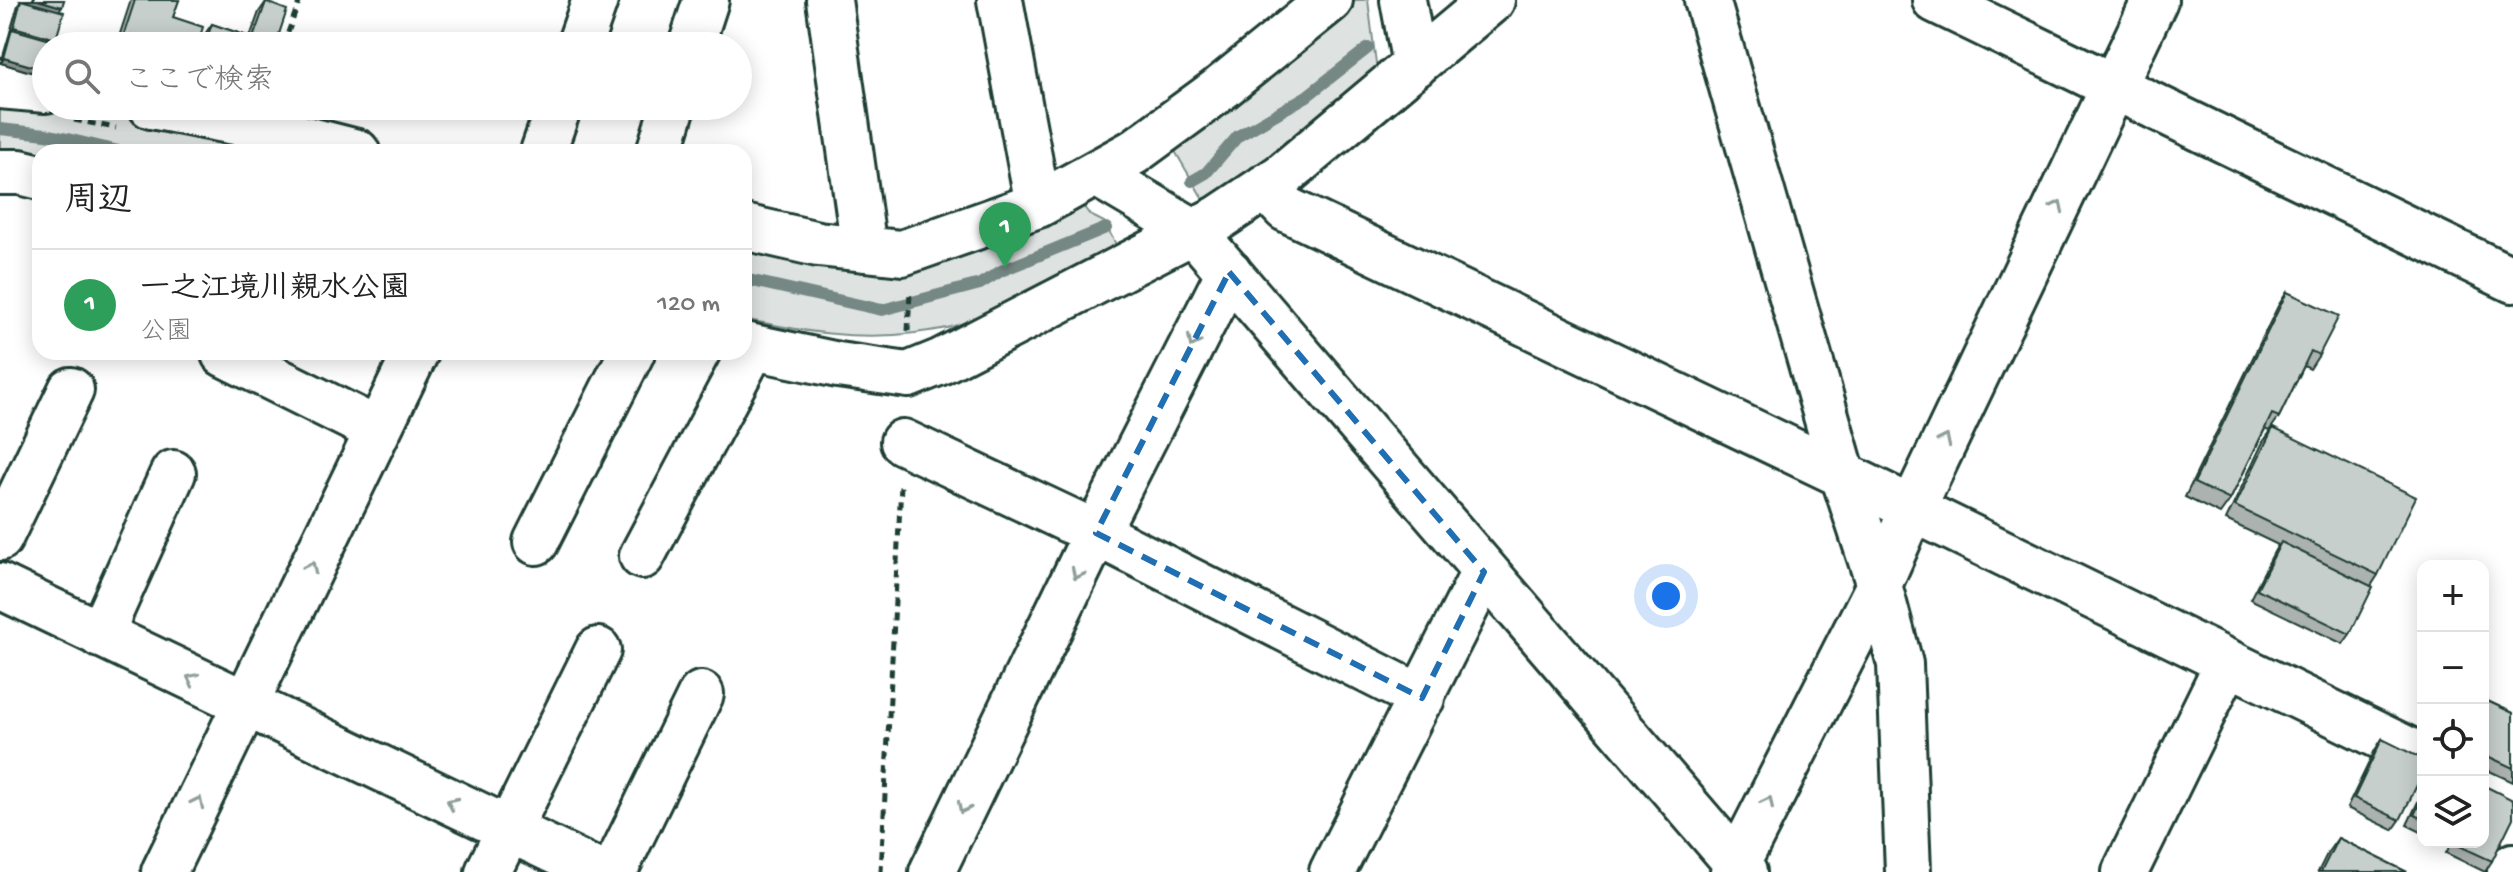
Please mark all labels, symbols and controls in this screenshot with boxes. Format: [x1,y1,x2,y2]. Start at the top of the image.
search box [32,32,752,120]
icon: search [60,54,104,98]
text: ここで検索 [124,65,274,100]
text: 周辺 [64,183,132,223]
one-way arrow [2048,199,2064,214]
pin: 1 [979,202,1031,268]
text: 一之江境川親水公園 [140,273,410,308]
text: 1 [85,290,95,321]
text: 120 m [657,290,720,321]
text: 公園 [140,318,192,349]
one-way arrow [1188,333,1203,348]
one-way arrow [1935,434,1951,448]
map controls [2417,560,2489,848]
button: + [2417,560,2489,632]
one-way arrow [301,561,317,576]
one-way arrow [1071,566,1086,581]
your location [1646,576,1686,616]
button: − [2417,632,2489,704]
one-way arrow [185,673,200,689]
button: locate [2417,704,2489,776]
button: layers [2417,776,2489,848]
one-way arrow [188,795,204,810]
one-way arrow [1758,796,1774,811]
one-way arrow [446,797,460,813]
one-way arrow [957,800,973,814]

